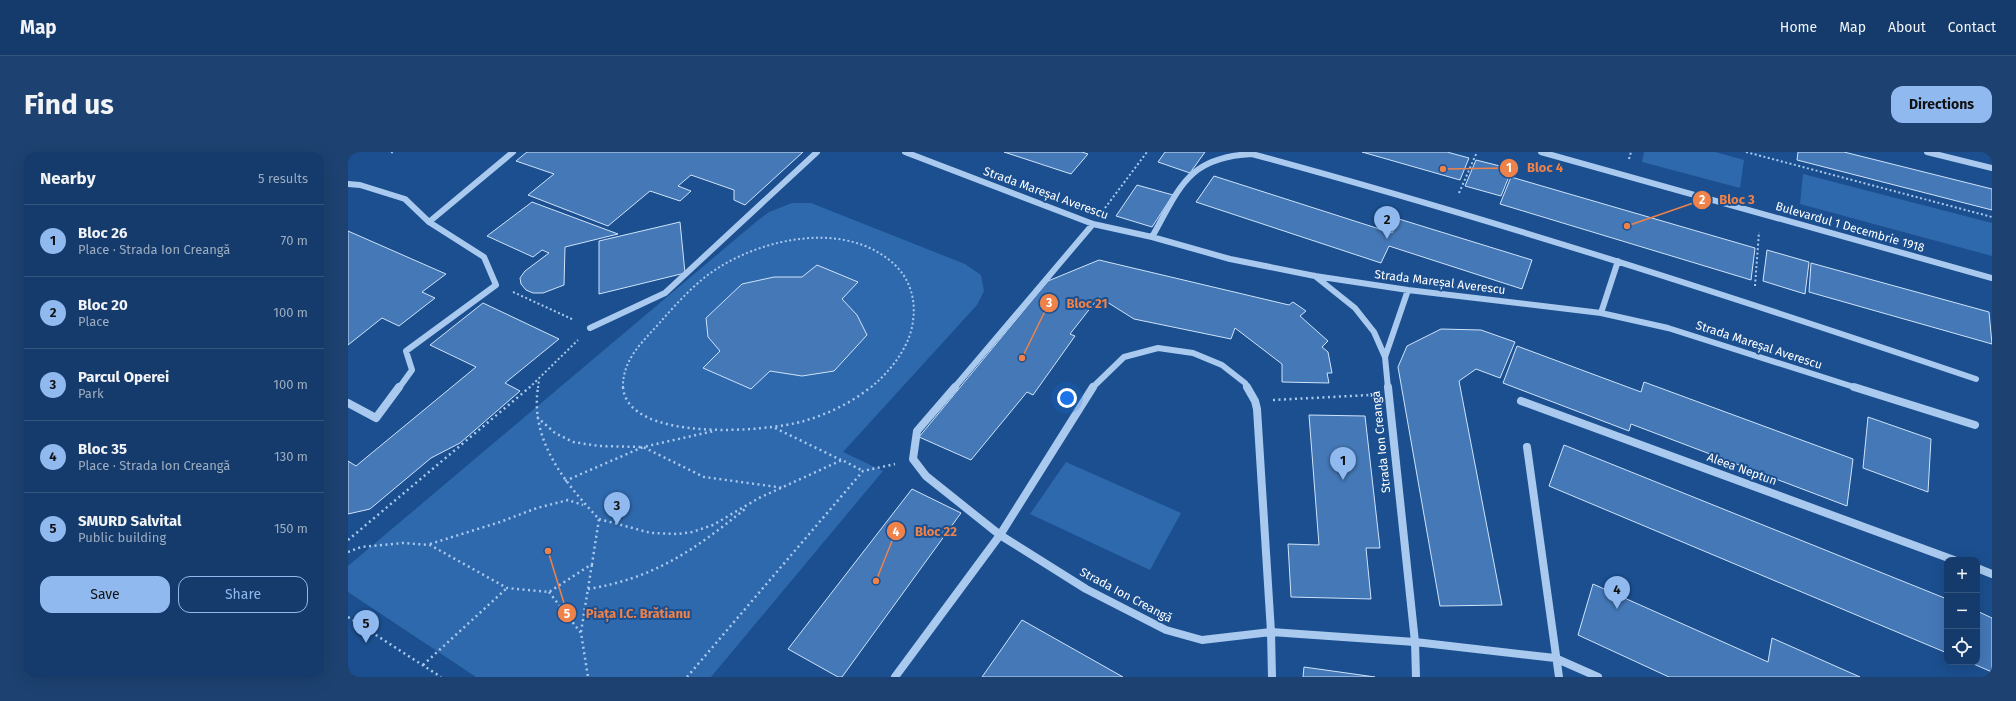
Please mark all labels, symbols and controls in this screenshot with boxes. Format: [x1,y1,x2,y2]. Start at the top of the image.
text: Map [20,16,57,39]
text: Home [1780,19,1817,36]
text: Map [1839,19,1866,36]
text: About [1888,19,1926,36]
text: Contact [1948,19,1996,36]
button: Directions [1891,86,1992,123]
text: Find us [24,88,114,121]
callout: Bloc 4 [1499,155,1571,180]
text: Bloc 4 [1527,160,1564,175]
text: 1 [1506,161,1512,175]
street label: Strada Mareșal Averescu [981,164,1110,223]
text: Nearby [40,168,95,189]
text: 5 results [258,171,308,186]
callout: Bloc 3 [1692,187,1763,212]
text: Bloc 3 [1719,192,1755,207]
text: 2 [1699,193,1705,207]
street label: Bulevardul 1 Decembrie 1918 [1774,199,1927,255]
pin: 2 [1374,206,1400,239]
text: Bloc 26 [78,224,127,242]
text: 1 [50,233,56,248]
text: 70 m [281,233,308,248]
text: Place · Strada Ion Creangă [78,242,230,257]
street label: Strada Mareșal Averescu [1373,267,1506,298]
callout: Bloc 21 [1039,291,1116,316]
text: Bloc 20 [78,296,128,314]
text: 3 [1045,296,1052,310]
text: Bloc 21 [1066,296,1108,311]
text: 2 [50,305,56,320]
text: 100 m [273,305,308,320]
text: Place [78,314,109,329]
street label: Strada Mareșal Averescu [1694,318,1824,373]
text: Parcul Operei [78,368,169,386]
text: 3 [50,377,56,392]
text: 100 m [273,377,308,392]
text: Park [78,386,104,401]
your location [1057,388,1077,408]
street label: Strada Ion Creangă [1369,390,1393,494]
text: Bloc 35 [78,440,127,458]
pin: 1 [1330,447,1356,480]
text: 4 [49,449,57,464]
text: 130 m [274,449,308,464]
street label: Aleea Neptun [1705,450,1779,488]
text: Place · Strada Ion Creangă [78,458,230,473]
pin: 3 [604,492,630,525]
text: SMURD Salvital [78,512,182,530]
callout: Bloc 22 [886,519,965,544]
text: 5 [50,521,56,536]
text: 150 m [274,521,308,536]
text: Bloc 22 [915,524,957,539]
text: 4 [893,525,900,539]
text: Public building [78,530,166,545]
map controls [1944,557,1980,665]
button: + [1944,557,1980,593]
street label: Strada Ion Creangă [1077,565,1175,625]
button: Save [40,576,170,613]
button: Share [178,576,308,613]
pin: 4 [1604,576,1630,609]
button: − [1944,593,1980,629]
callout: Piața I.C. Brătianu [557,601,698,626]
text: Piața I.C. Brătianu [586,606,690,622]
text: 5 [564,607,571,621]
pin: 5 [353,610,379,643]
button: locate [1944,629,1980,665]

